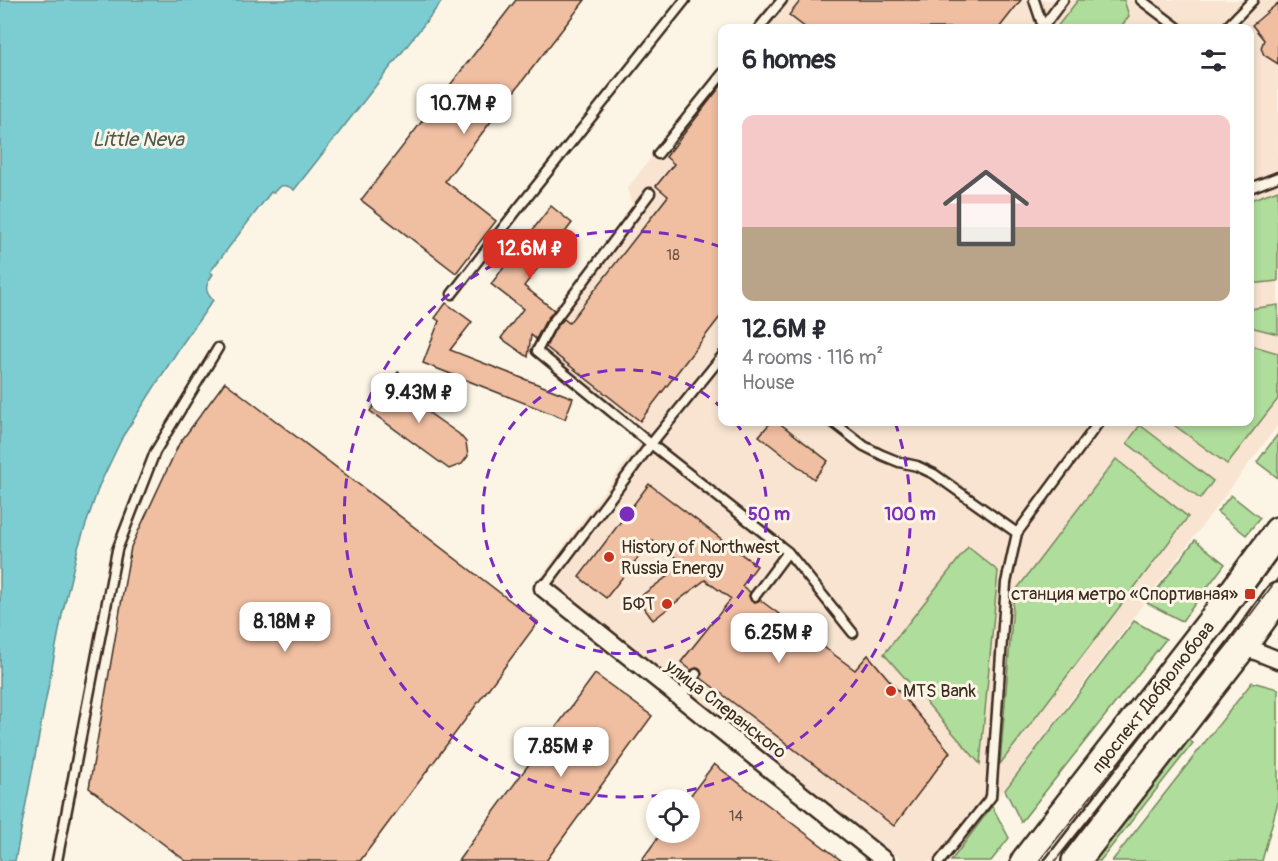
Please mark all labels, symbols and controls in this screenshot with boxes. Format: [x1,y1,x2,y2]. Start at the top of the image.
text: 6 homes [742,44,836,76]
icon: filters [1197,44,1230,77]
pin: 10.7M ₽ [409,84,519,135]
text: 10.7M ₽ [430,91,498,116]
water label: Little Neva [92,127,185,152]
icon: home [932,154,1040,262]
pin: 12.6M ₽ [475,229,585,280]
text: 12.6M ₽ [497,236,563,261]
house number: 18 [666,246,680,265]
text: 12.6M ₽ [742,313,828,345]
text: 4 rooms · 116 m² [742,345,883,370]
text: House [742,370,794,395]
pin: 9.43M ₽ [364,373,474,424]
text: 9.43M ₽ [385,380,453,405]
text: 50 m [748,503,790,526]
text: 100 m [884,503,936,526]
centre of rings [617,504,637,524]
place label: History of Northwest Russia Energy [621,536,780,580]
marker: History of Northwest Russia Energy [602,550,616,564]
place label: станция метро «Спортивная» [1011,583,1238,606]
marker: станция метро «Спортивная» [1243,587,1257,601]
place label: БФТ [622,593,655,616]
marker: БФТ [660,597,674,611]
pin: 8.18M ₽ [230,602,340,653]
text: 8.18M ₽ [253,609,317,634]
pin: 6.25M ₽ [724,613,834,664]
street label: проспект Добролюбова [1087,617,1220,778]
text: 6.25M ₽ [745,620,813,645]
street label: улица Сперанского [660,654,791,764]
place label: МТS Bank [903,680,977,703]
marker: МТS Bank [884,684,898,698]
pin: 7.85M ₽ [506,727,616,778]
text: 7.85M ₽ [528,734,594,759]
map controls [646,789,700,843]
button: locate [646,789,700,843]
house number: 14 [729,807,744,826]

